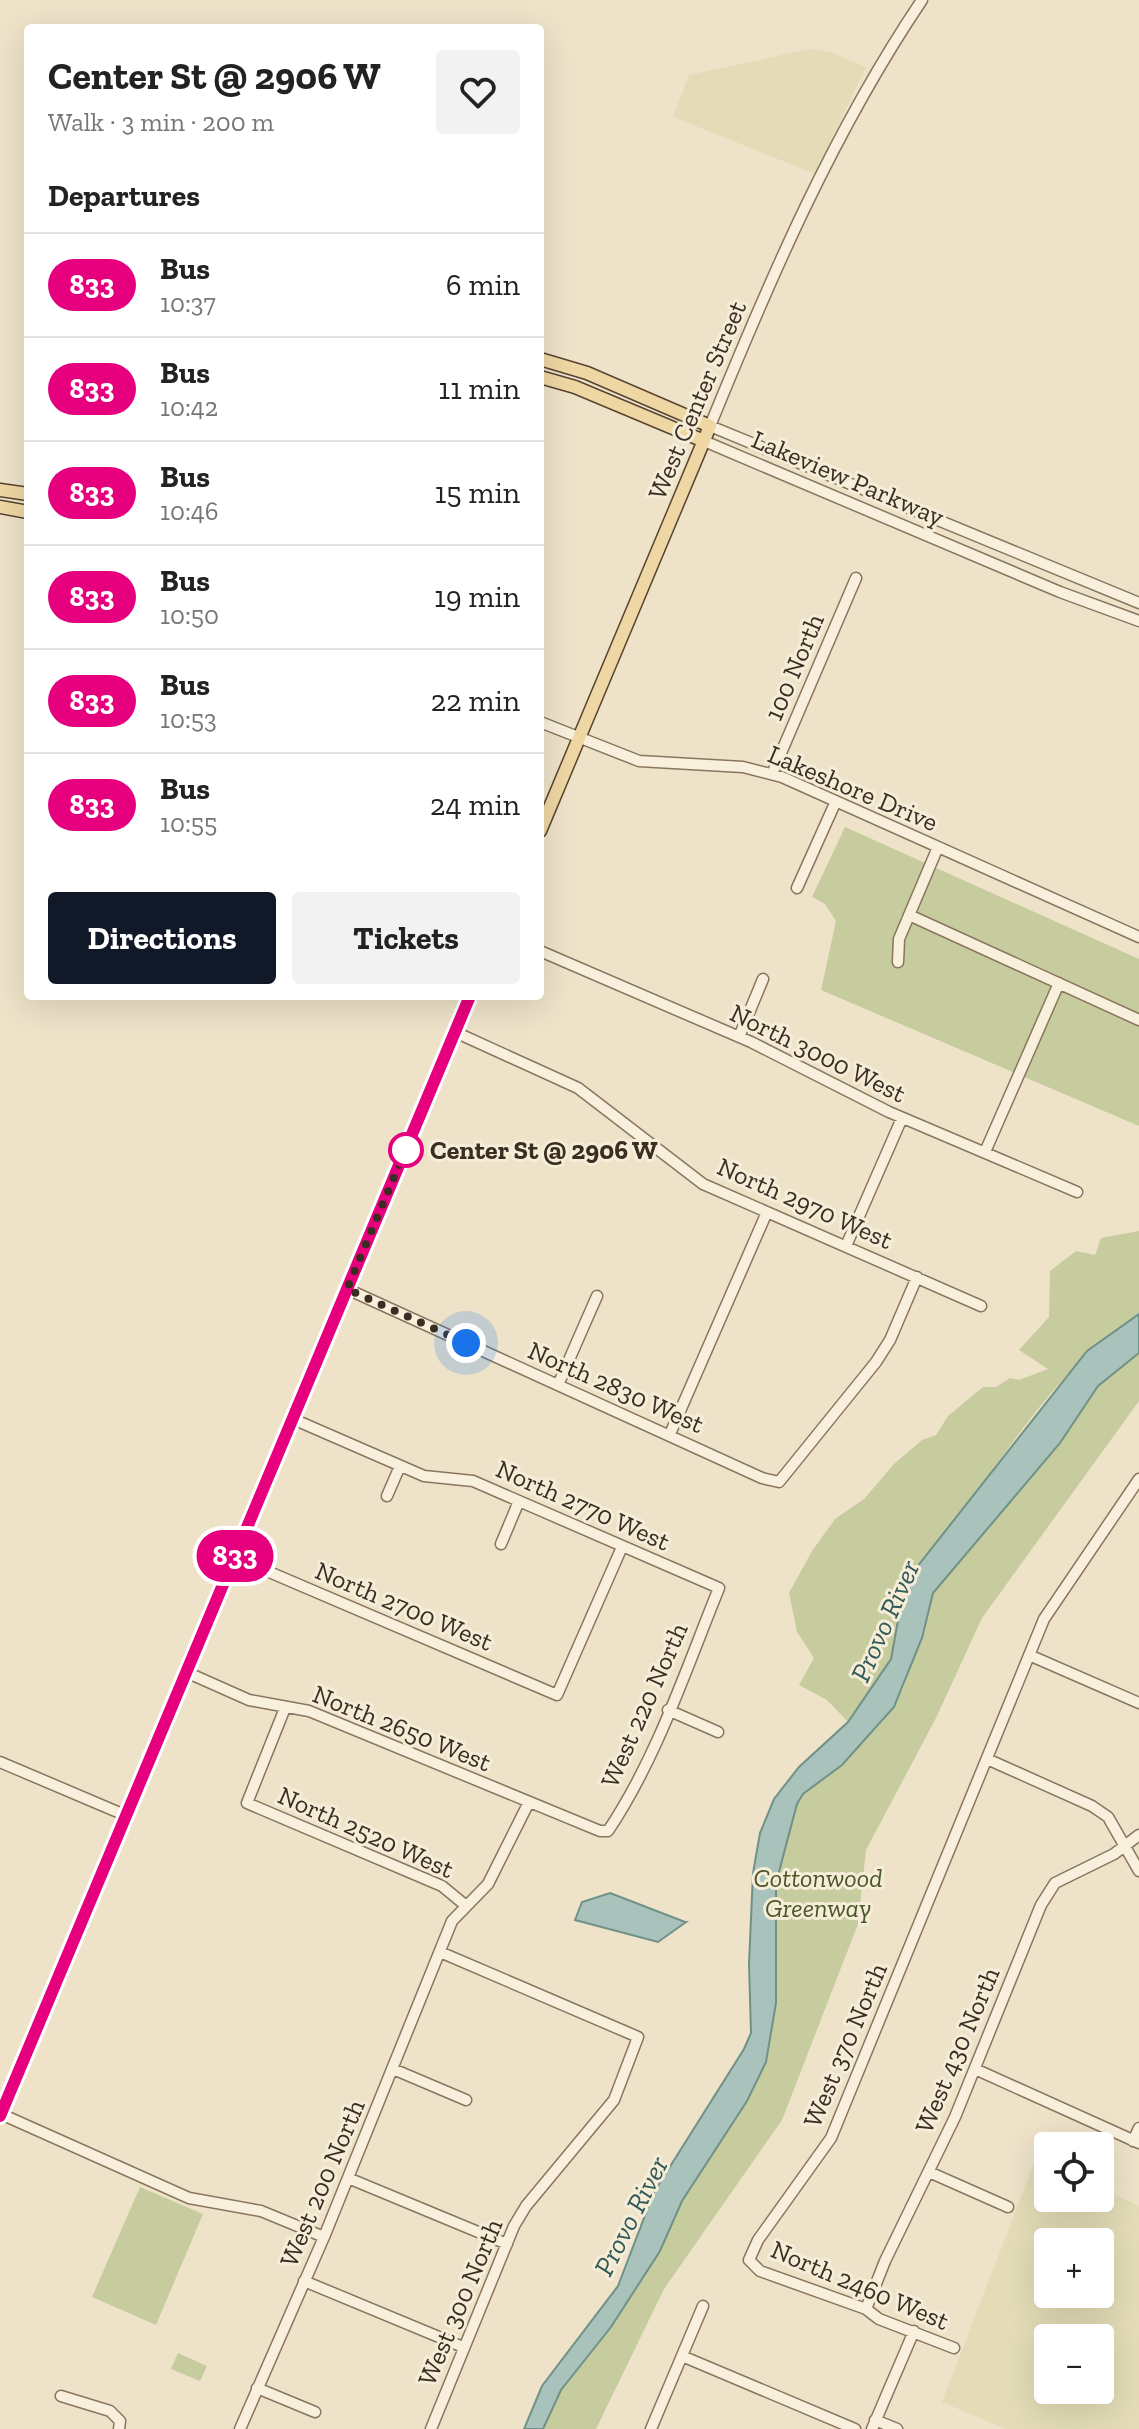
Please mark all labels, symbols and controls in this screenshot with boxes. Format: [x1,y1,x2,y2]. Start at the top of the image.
button: heart [436,50,520,134]
text: Center St @ 2906 W [48,53,381,99]
text: Walk · 3 min · 200 m [48,106,274,138]
text: Departures [48,178,200,214]
text: Bus [160,251,210,287]
text: 6 min [446,267,520,303]
text: 833 [70,268,114,301]
text: 10:37 [160,287,216,319]
street label: West Center Street [641,295,753,504]
text: Bus [160,355,210,391]
text: 11 min [439,371,520,407]
text: 833 [70,372,114,405]
text: 10:42 [160,391,218,423]
street label: Lakeview Parkway [747,423,950,533]
text: Bus [160,459,210,495]
text: 15 min [435,475,520,511]
text: 833 [70,476,114,509]
text: 10:46 [160,495,219,527]
text: Bus [160,563,210,599]
text: 19 min [434,579,520,615]
text: 833 [70,580,114,613]
text: 10:50 [160,599,219,631]
street label: 100 North [757,608,831,725]
text: Bus [160,667,210,703]
text: 22 min [431,683,520,719]
text: 833 [70,684,114,717]
text: 10:53 [160,703,217,735]
street label: Lakeshore Drive [763,738,943,838]
text: Bus [160,771,210,807]
text: 24 min [430,787,520,823]
text: 833 [70,788,114,821]
text: 10:55 [160,807,217,839]
button: Directions [48,892,276,984]
button: Tickets [292,892,520,984]
street label: North 3000 West [725,997,911,1110]
marker: Center St @ 2906 W [389,1133,423,1167]
place label: Center St @ 2906 W [430,1134,658,1166]
street label: North 2970 West [712,1150,898,1256]
your location [446,1323,486,1363]
street label: North 2830 West [523,1334,709,1440]
street label: North 2770 West [491,1452,675,1558]
line badge: 833 [189,1530,281,1582]
text: 833 [213,1539,257,1572]
street label: North 2700 West [310,1554,498,1658]
water label: Provo River [844,1555,927,1687]
street label: West 220 North [593,1617,695,1792]
street label: North 2650 West [308,1678,496,1778]
street label: North 2520 West [273,1779,459,1885]
park label: Cottonwood Greenway [753,1862,883,1924]
street label: West 370 North [796,1958,894,2132]
street label: West 430 North [908,1962,1006,2138]
street label: West 200 North [272,2094,372,2271]
map controls [1034,2132,1114,2404]
button: locate [1034,2132,1114,2212]
water label: Provo River [587,2150,675,2281]
street label: West 300 North [411,2213,510,2390]
button: + [1034,2228,1114,2308]
street label: North 2460 West [766,2233,954,2337]
button: − [1034,2324,1114,2404]

